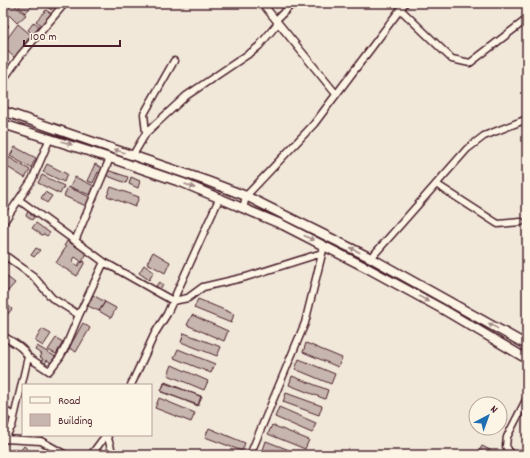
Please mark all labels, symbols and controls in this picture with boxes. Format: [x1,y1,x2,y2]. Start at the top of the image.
scale bar [24,22,120,48]
text: 100 m [30,29,57,46]
one-way arrow [61,141,73,147]
one-way arrow [113,148,125,154]
one-way arrow [184,183,195,189]
one-way arrow [303,235,315,241]
one-way arrow [349,247,360,253]
one-way arrow [418,296,430,302]
one-way arrow [487,322,499,329]
legend [22,384,152,436]
text: Road [58,393,80,410]
north arrow [468,396,508,436]
text: N [486,402,501,418]
text: Building [58,413,93,430]

